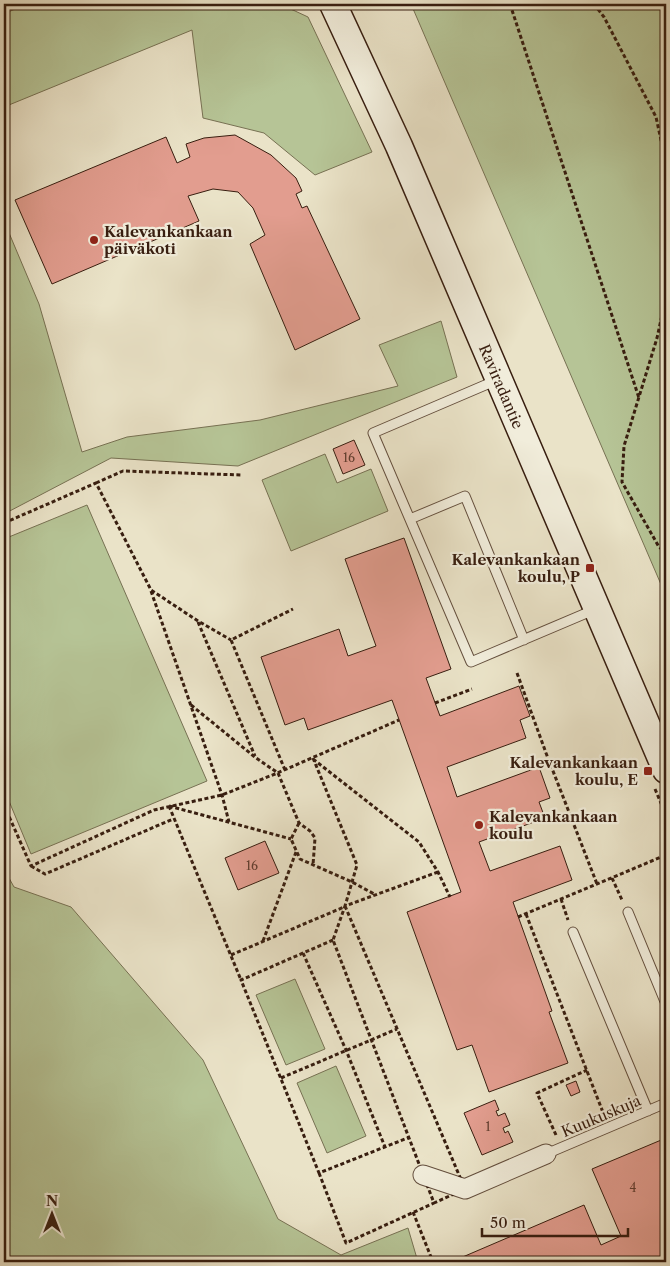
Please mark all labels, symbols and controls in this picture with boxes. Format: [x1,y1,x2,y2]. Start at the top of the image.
place label: Kalevankankaan päiväkoti [104,222,233,258]
marker: Kalevankankaan päiväkoti [88,234,100,246]
street label: Raviradantie [475,341,528,431]
house number: 16 [343,450,355,465]
place label: Kalevankankaan koulu, P [451,550,581,586]
marker: Kalevankankaan koulu, P [584,562,596,574]
place label: Kalevankankaan koulu, E [509,753,639,789]
marker: Kalevankankaan koulu, E [642,765,654,777]
place label: Kalevankankaan koulu [489,807,618,843]
marker: Kalevankankaan koulu [473,819,485,831]
house number: 16 [246,858,258,873]
street label: Kuukuskuja [558,1091,644,1141]
house number: 1 [485,1119,491,1134]
house number: 4 [630,1180,637,1195]
north arrow [28,1188,78,1238]
text: N [46,1192,58,1210]
scale bar [482,1206,629,1238]
text: 50 m [490,1213,526,1232]

